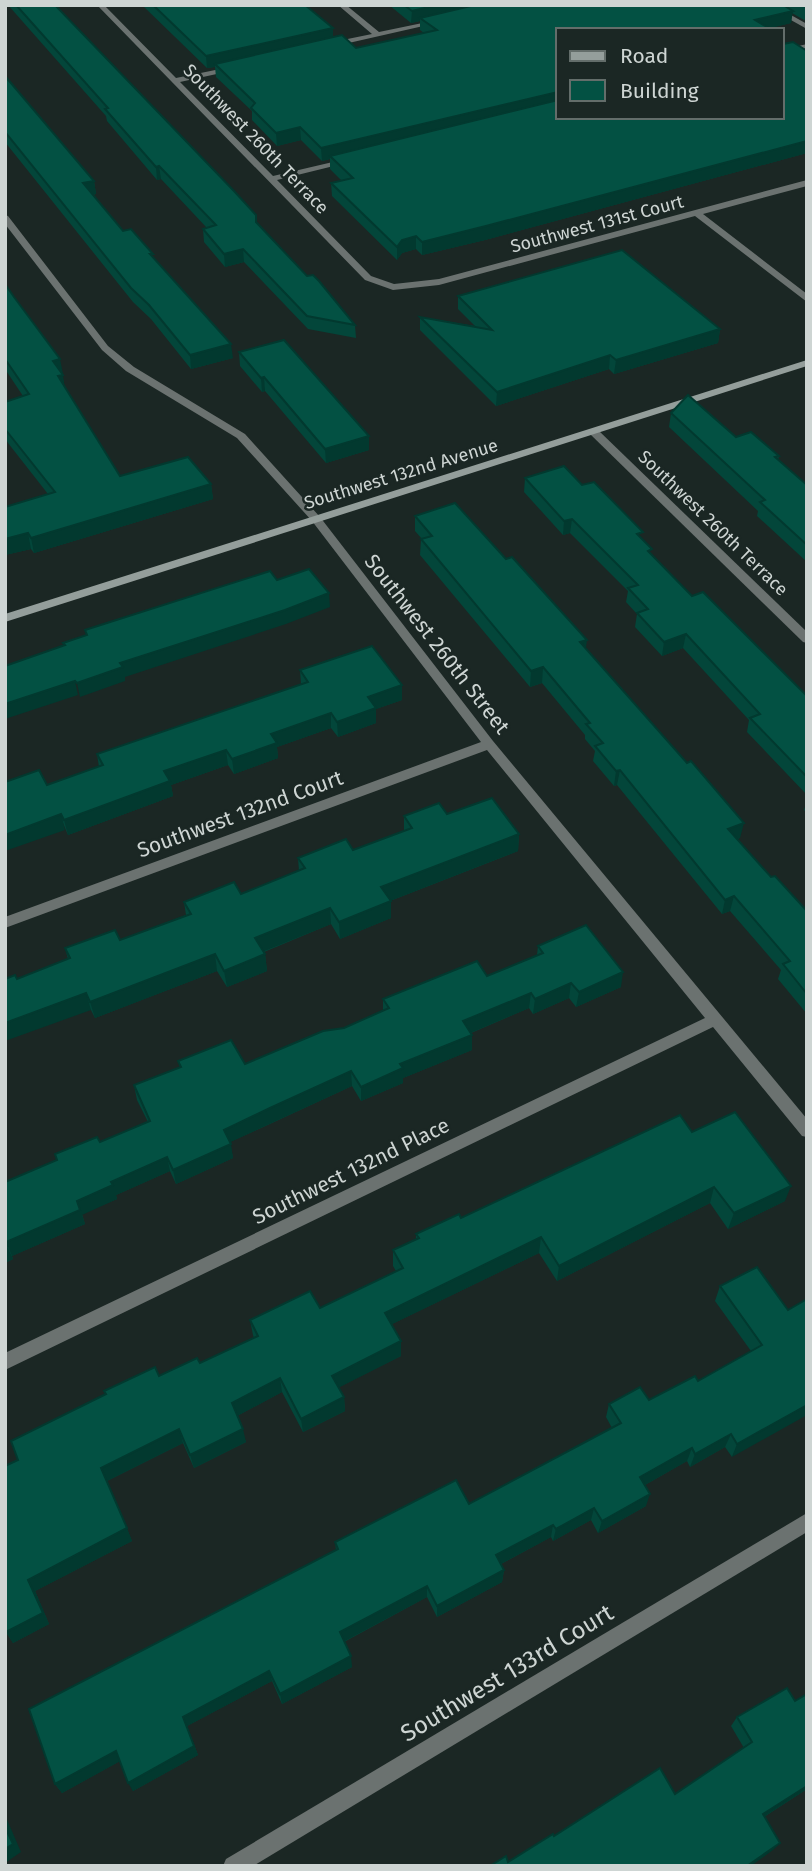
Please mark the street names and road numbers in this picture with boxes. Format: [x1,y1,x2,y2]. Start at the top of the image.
street label: Southwest 260th Terrace [179,59,333,219]
street label: Southwest 131st Court [508,190,686,258]
street label: Southwest 132nd Avenue [301,434,501,514]
street label: Southwest 260th Terrace [633,446,793,600]
street label: Southwest 260th Street [359,549,516,739]
street label: Southwest 132nd Court [134,765,347,863]
street label: Southwest 132nd Place [248,1112,454,1230]
street label: Southwest 133rd Court [396,1598,619,1748]

